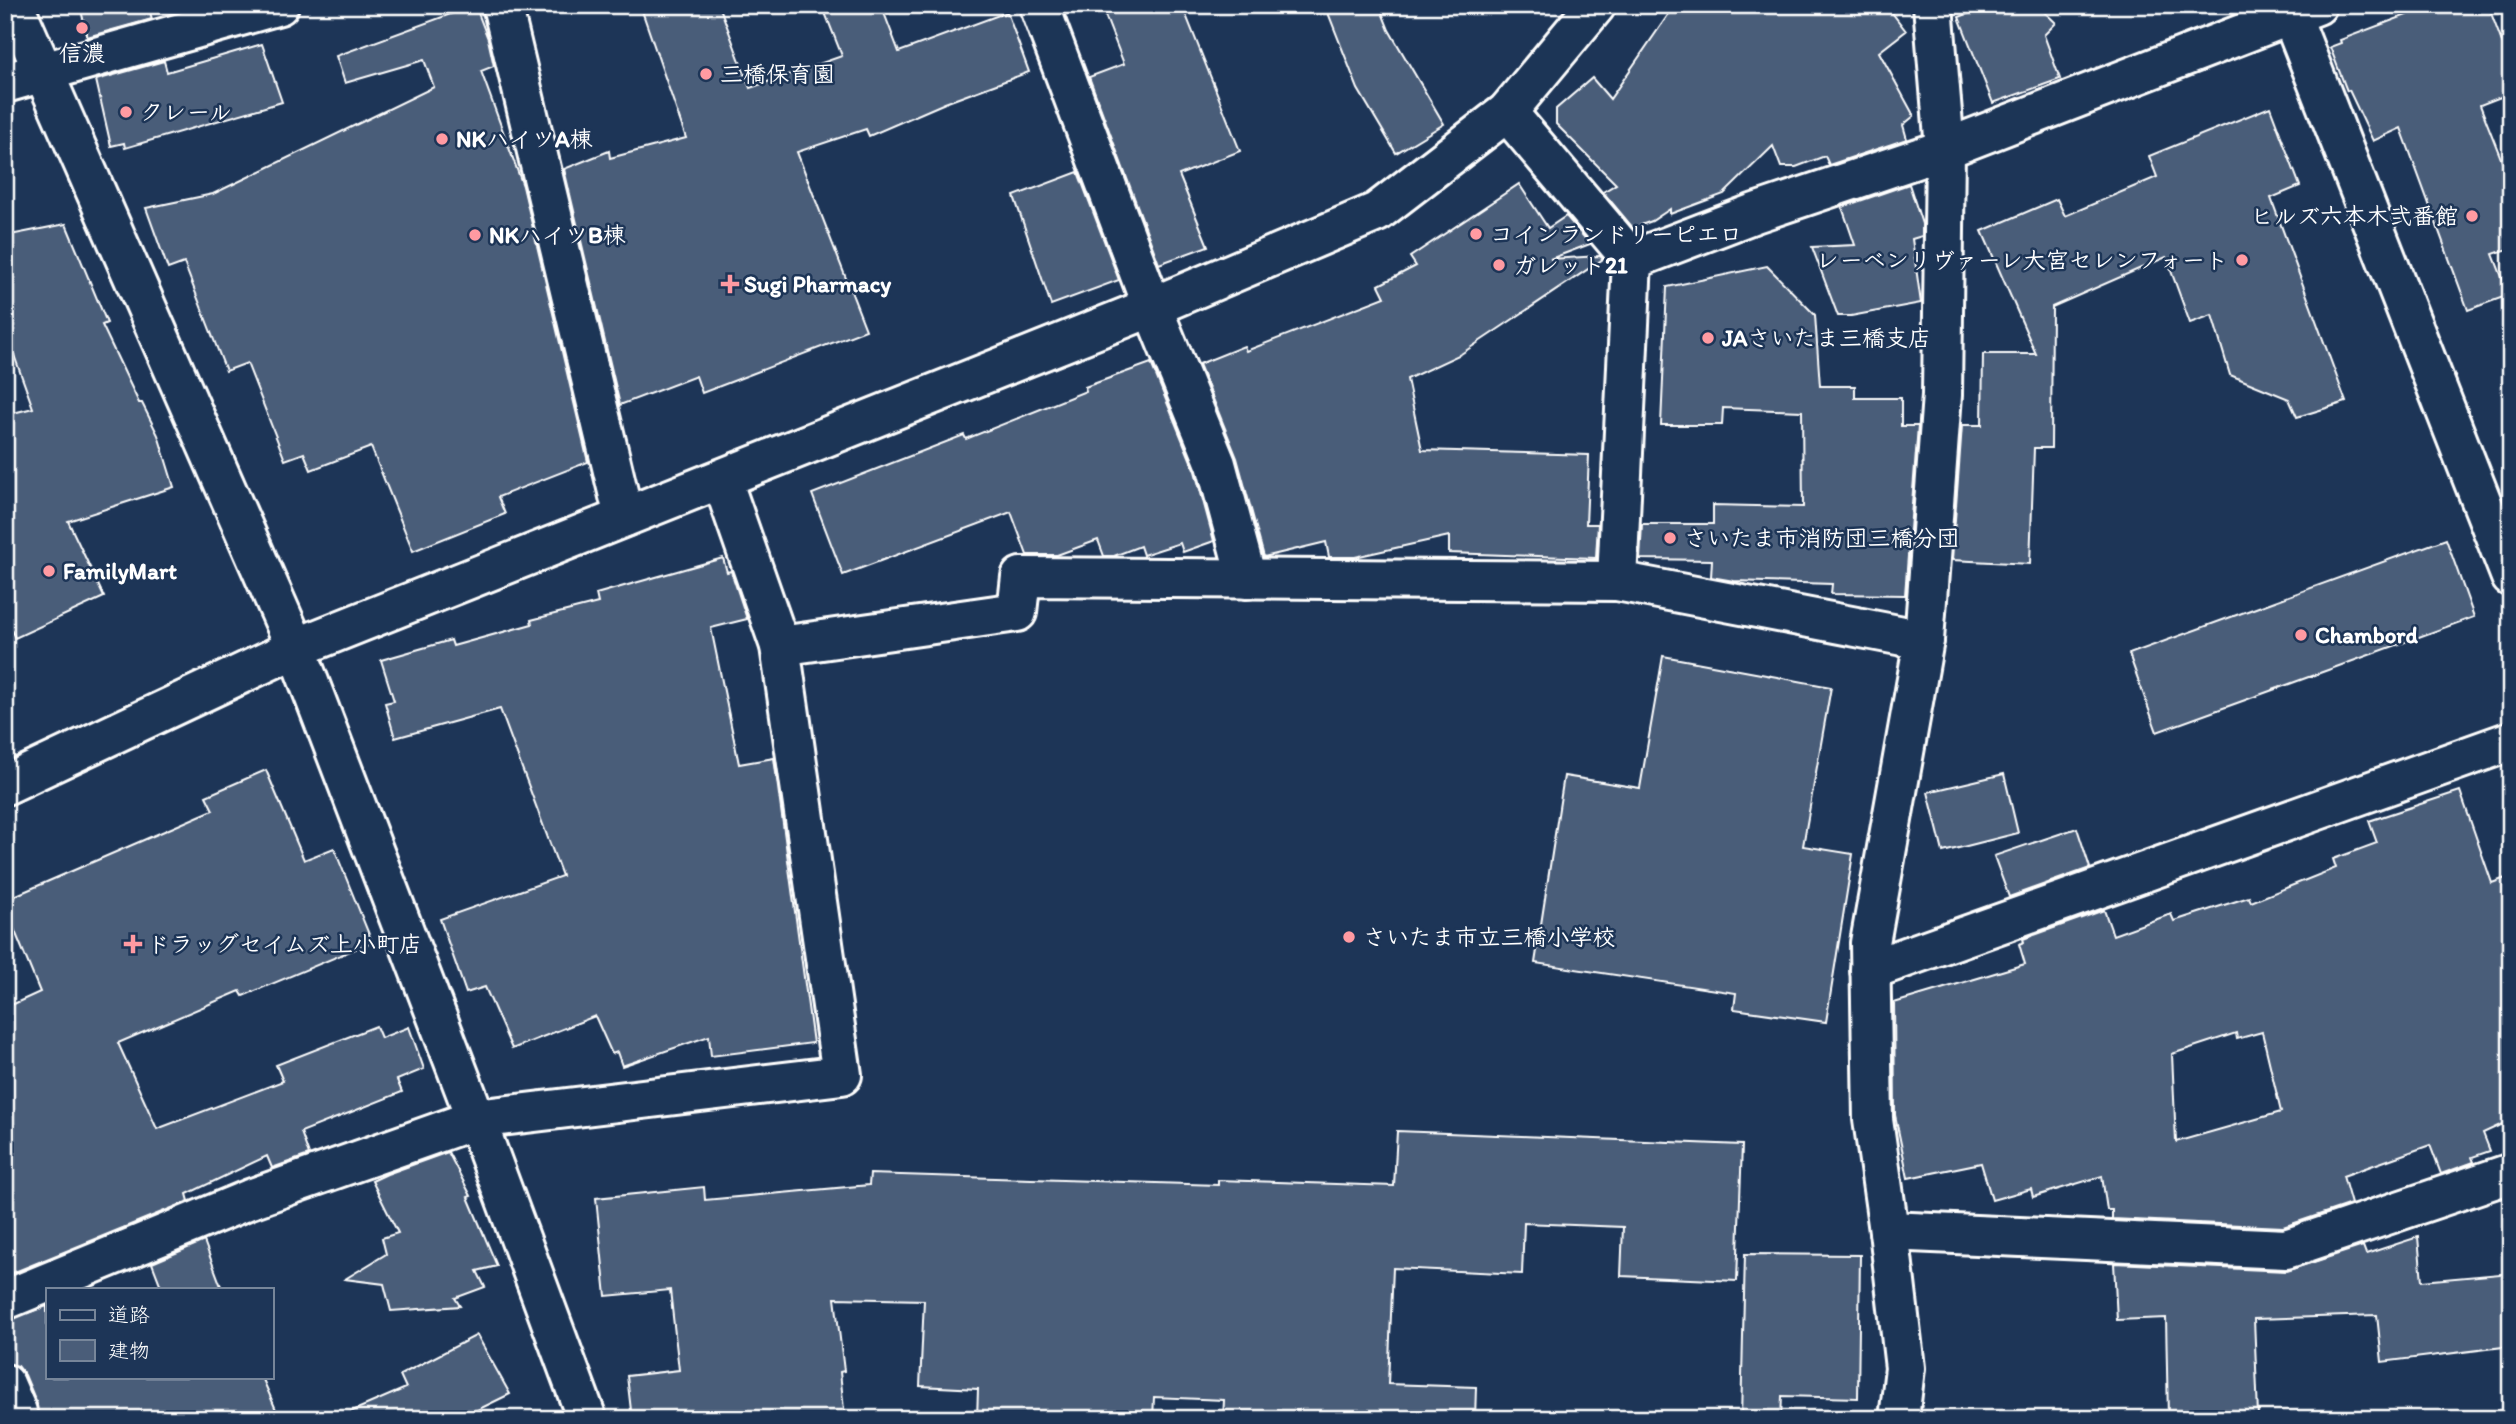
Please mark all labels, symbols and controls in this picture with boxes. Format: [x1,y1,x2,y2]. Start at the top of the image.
marker: 信濃 [74,20,90,36]
place label: 信濃 [59,39,105,67]
place label: 三橋保育園 [720,60,835,88]
marker: 三橋保育園 [698,66,714,82]
place label: クレール [140,98,232,126]
marker: クレール [118,104,134,120]
place label: NKハイツA棟 [456,125,593,153]
marker: NKハイツA棟 [434,131,450,147]
place label: ヒルズ六本木弐番館 [2251,202,2458,230]
marker: ヒルズ六本木弐番館 [2464,208,2480,224]
place label: コインランドリーピエロ [1490,220,1743,248]
place label: NKハイツB棟 [489,221,626,249]
marker: コインランドリーピエロ [1468,226,1484,242]
marker: NKハイツB棟 [467,227,483,243]
place label: レーベンリヴァーレ大宮セレンフォート [1816,246,2228,274]
place label: ガレット21 [1513,251,1628,279]
marker: レーベンリヴァーレ大宮セレンフォート [2234,252,2250,268]
marker: ガレット21 [1491,257,1507,273]
place label: Sugi Pharmacy [744,270,891,298]
marker: Sugi Pharmacy [722,276,738,292]
place label: JAさいたま三橋支店 [1721,324,1931,352]
marker: JAさいたま三橋支店 [1700,330,1716,346]
place label: さいたま市消防団三橋分団 [1684,524,1960,552]
marker: さいたま市消防団三橋分団 [1662,530,1678,546]
place label: FamilyMart [63,557,177,585]
marker: FamilyMart [41,563,57,579]
place label: Chambord [2315,621,2419,649]
marker: Chambord [2293,627,2309,643]
place label: さいたま市立三橋小学校 [1363,923,1616,951]
marker: さいたま市立三橋小学校 [1341,929,1357,945]
place label: ドラッグセイムズ上小町店 [147,930,422,958]
marker: ドラッグセイムズ上小町店 [125,936,141,952]
legend [46,1288,273,1378]
text: 道路 [108,1302,150,1327]
text: 建物 [108,1338,150,1363]

